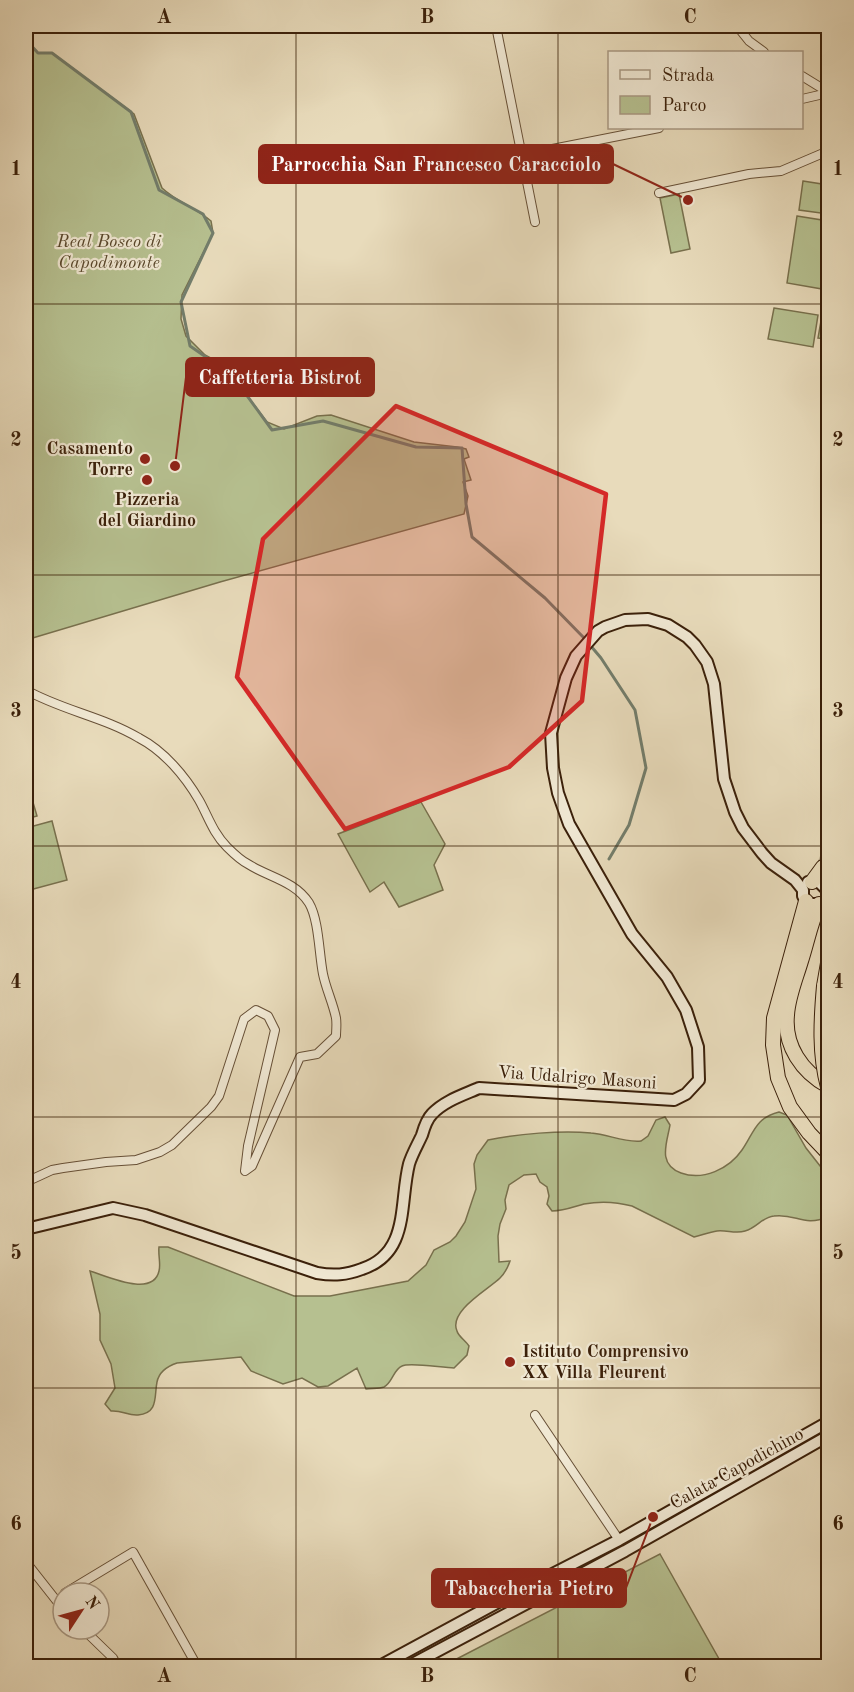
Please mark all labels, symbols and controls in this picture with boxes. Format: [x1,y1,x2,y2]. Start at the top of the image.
text: A [156,8,172,28]
text: B [420,8,434,28]
text: C [683,8,697,28]
legend [608,51,803,129]
text: Strada [662,67,714,85]
text: Parco [662,97,707,115]
callout: Parrocchia San Francesco Caracciolo [259,145,613,183]
text: Parrocchia San Francesco Caracciolo [271,156,601,176]
text: 1 [10,160,22,180]
text: 1 [832,160,844,180]
park label: Real Bosco di Capodimonte [55,233,162,272]
callout: Caffetteria Bistrot [186,358,374,396]
text: Caffetteria Bistrot [198,369,362,389]
text: 2 [10,431,22,451]
text: 2 [832,431,844,451]
place label: Casamento Torre [47,440,133,479]
marker: Casamento Torre [138,452,152,466]
marker: Pizzeria del Giardino [140,473,154,487]
place label: Pizzeria del Giardino [98,491,196,530]
text: 3 [10,702,22,722]
text: 3 [832,702,844,722]
text: 4 [10,973,22,993]
text: 4 [832,973,844,993]
street label: Via Udalrigo Masoni [497,1063,657,1093]
text: 5 [10,1243,22,1264]
text: 5 [832,1243,844,1264]
place label: Istituto Comprensivo XX Villa Fleurent [522,1343,689,1382]
marker: Istituto Comprensivo XX Villa Fleurent [503,1355,517,1369]
street label: Calata Capodichino [667,1425,807,1513]
text: 6 [10,1515,22,1535]
text: 6 [832,1515,844,1535]
callout: Tabaccheria Pietro [432,1569,626,1607]
text: Tabaccheria Pietro [444,1580,614,1600]
north arrow [51,1581,111,1641]
text: N [81,1594,102,1614]
text: A [156,1667,172,1687]
text: B [420,1667,434,1687]
text: C [683,1667,697,1687]

